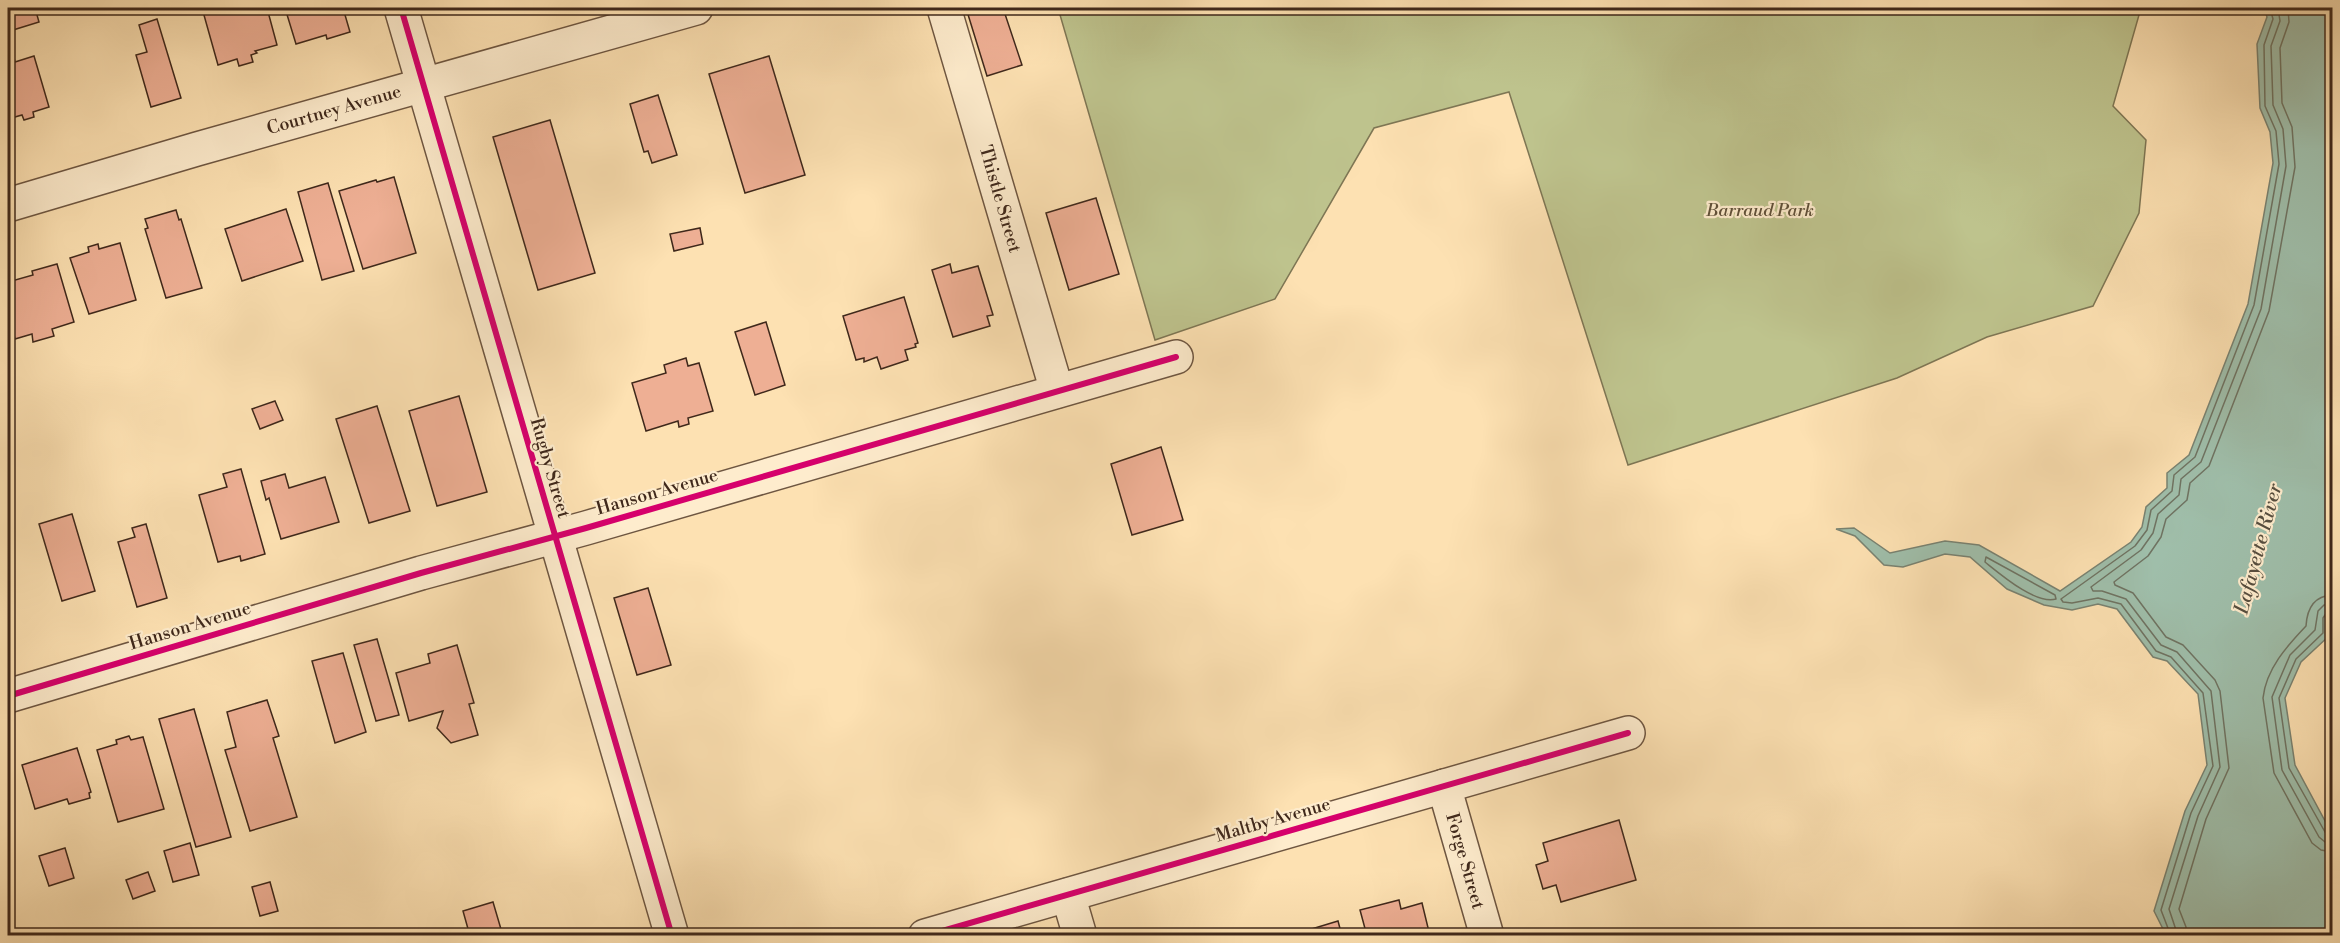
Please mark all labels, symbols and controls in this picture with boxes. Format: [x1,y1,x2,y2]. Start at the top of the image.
street label: Courtney Avenue [264,80,404,140]
street label: Thistle Street [974,143,1026,256]
park label: Barraud Park [1705,199,1814,222]
street label: Rugby Street [525,415,575,521]
street label: Hanson Avenue [593,464,721,520]
water label: Lafayette River [2229,481,2288,618]
street label: Hanson Avenue [126,597,254,655]
street label: Maltby Avenue [1213,793,1333,847]
street label: Forge Street [1440,810,1490,912]

